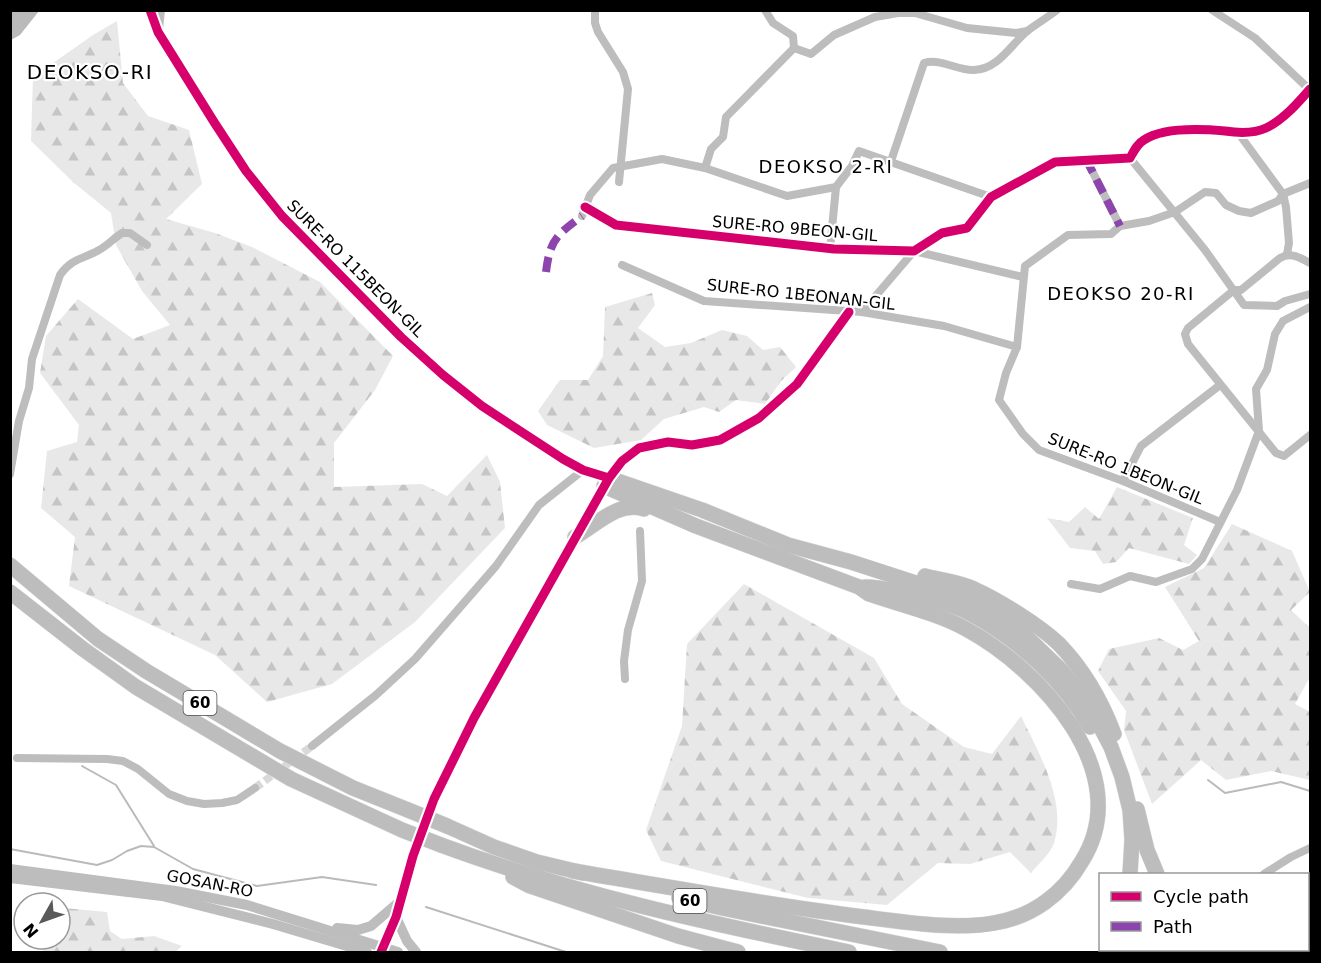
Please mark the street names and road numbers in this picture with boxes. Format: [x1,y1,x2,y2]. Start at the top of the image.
street label: SURE-RO 115BEON-GIL [283,196,428,341]
street label: SURE-RO 9BEON-GIL [711,212,878,245]
street label: SURE-RO 1BEONAN-GIL [706,275,896,314]
street label: SURE-RO 1BEON-GIL [1045,429,1206,508]
road number: 60 [184,691,216,715]
street label: GOSAN-RO [165,866,255,901]
road number: 60 [674,889,706,913]

